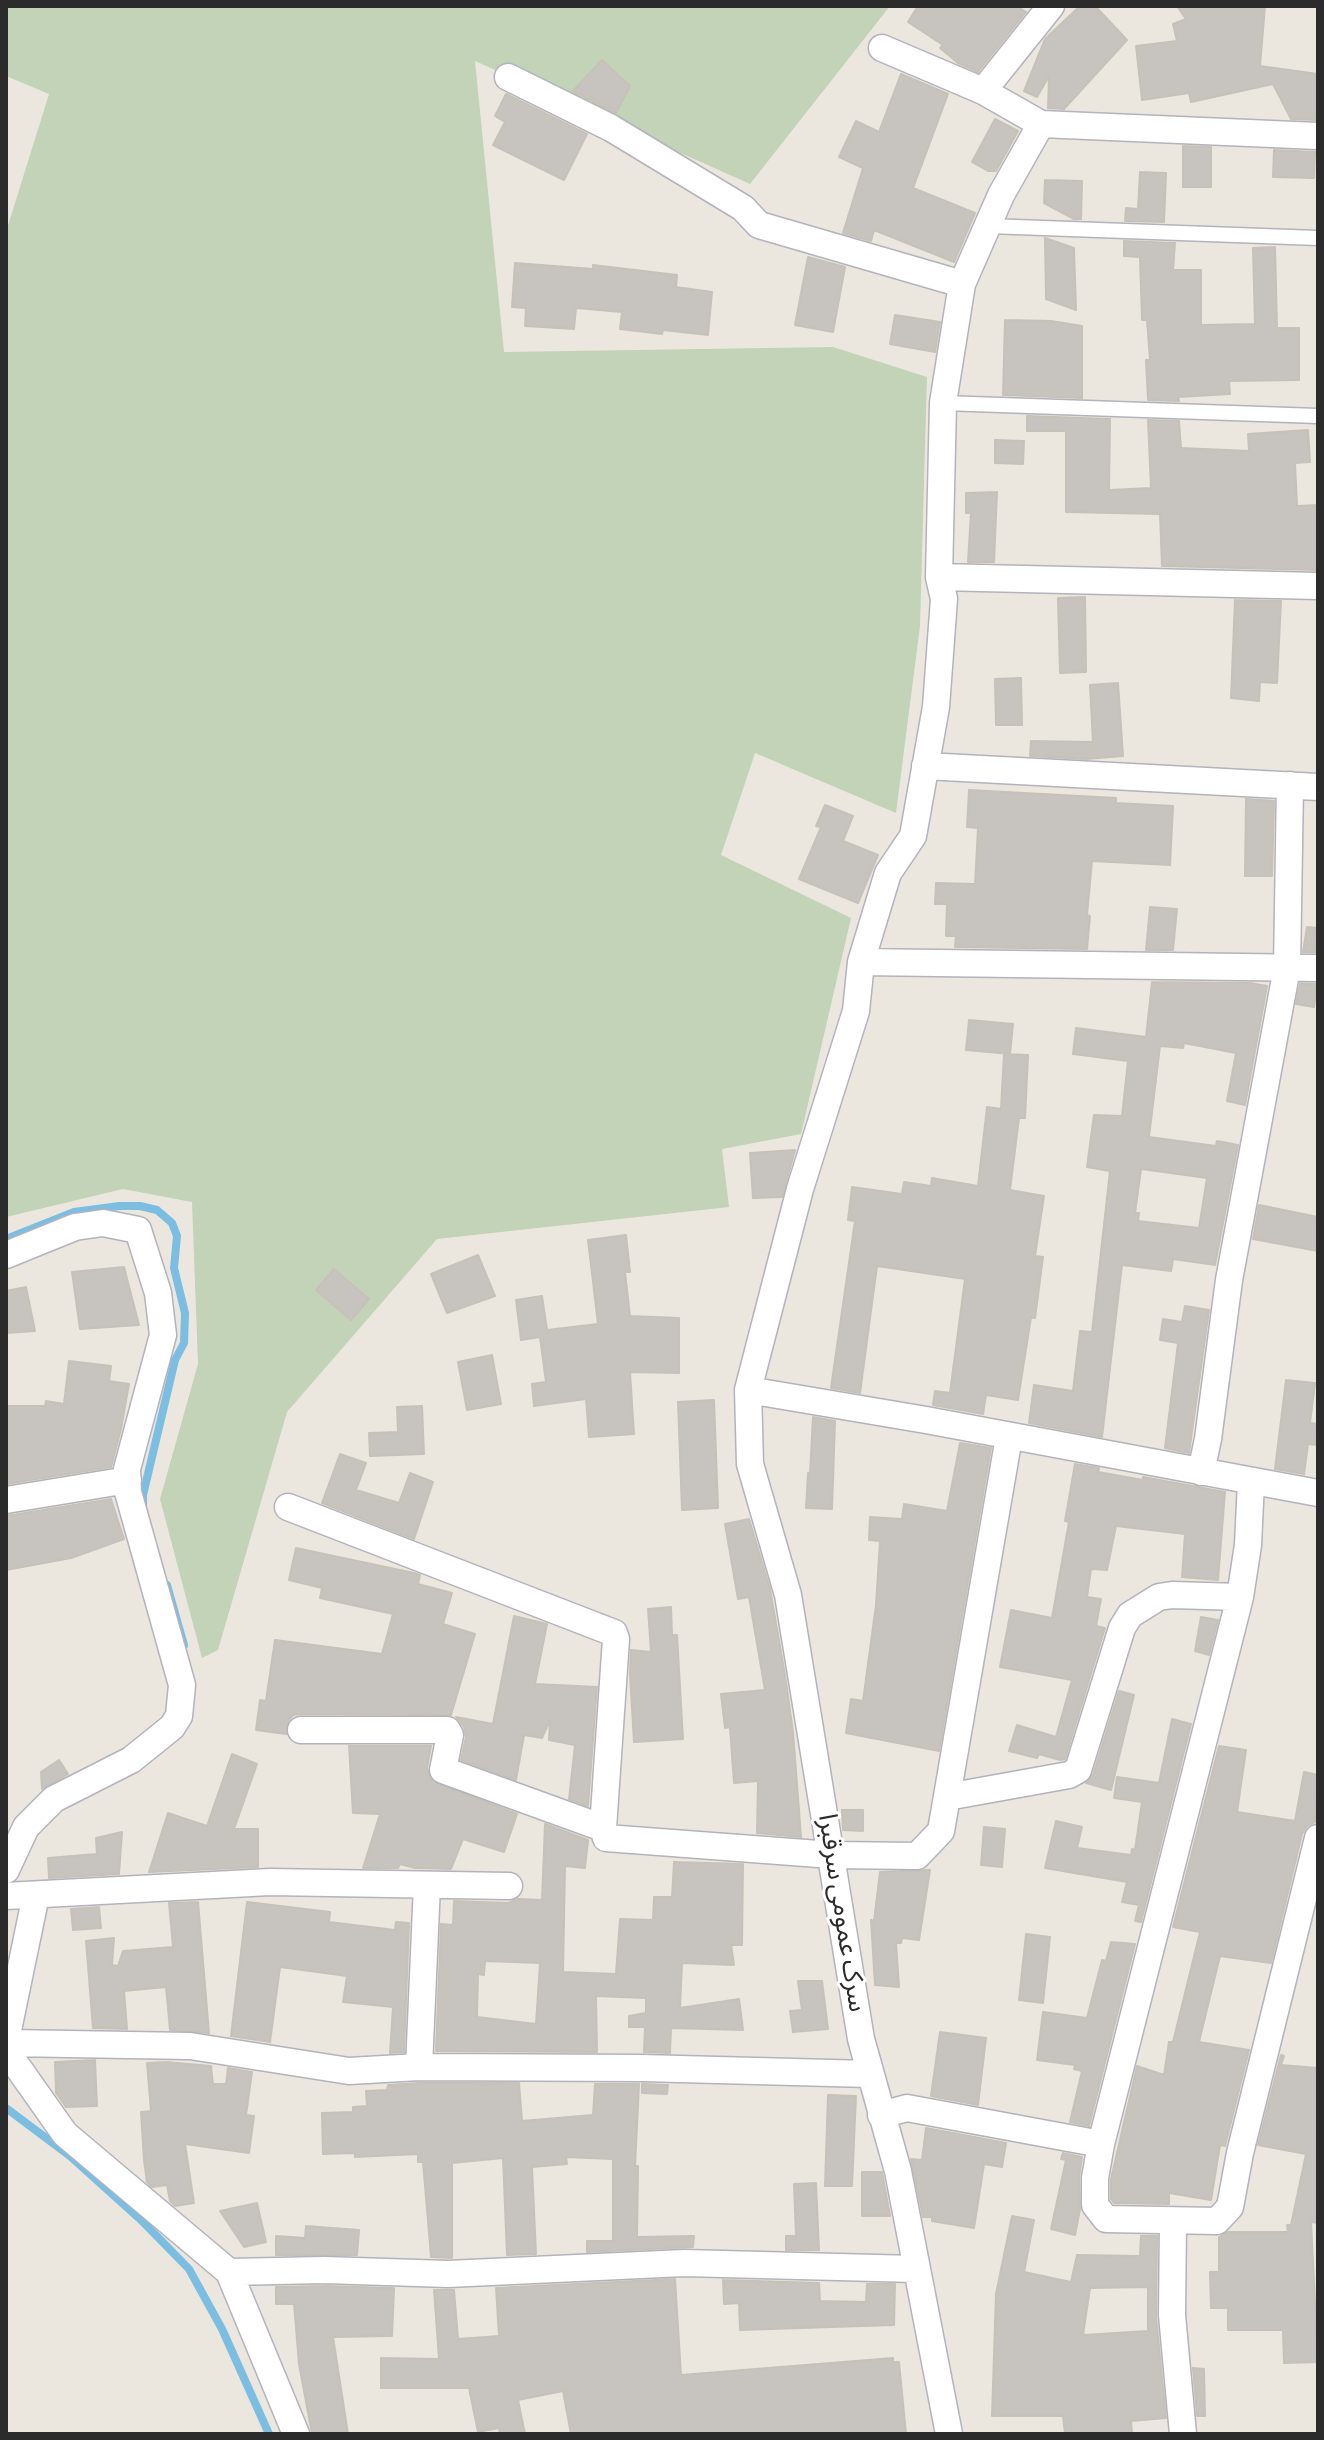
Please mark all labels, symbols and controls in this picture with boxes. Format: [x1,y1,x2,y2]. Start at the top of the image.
street label: سرک عمومی سرقبرا [810,1812,872,2014]

